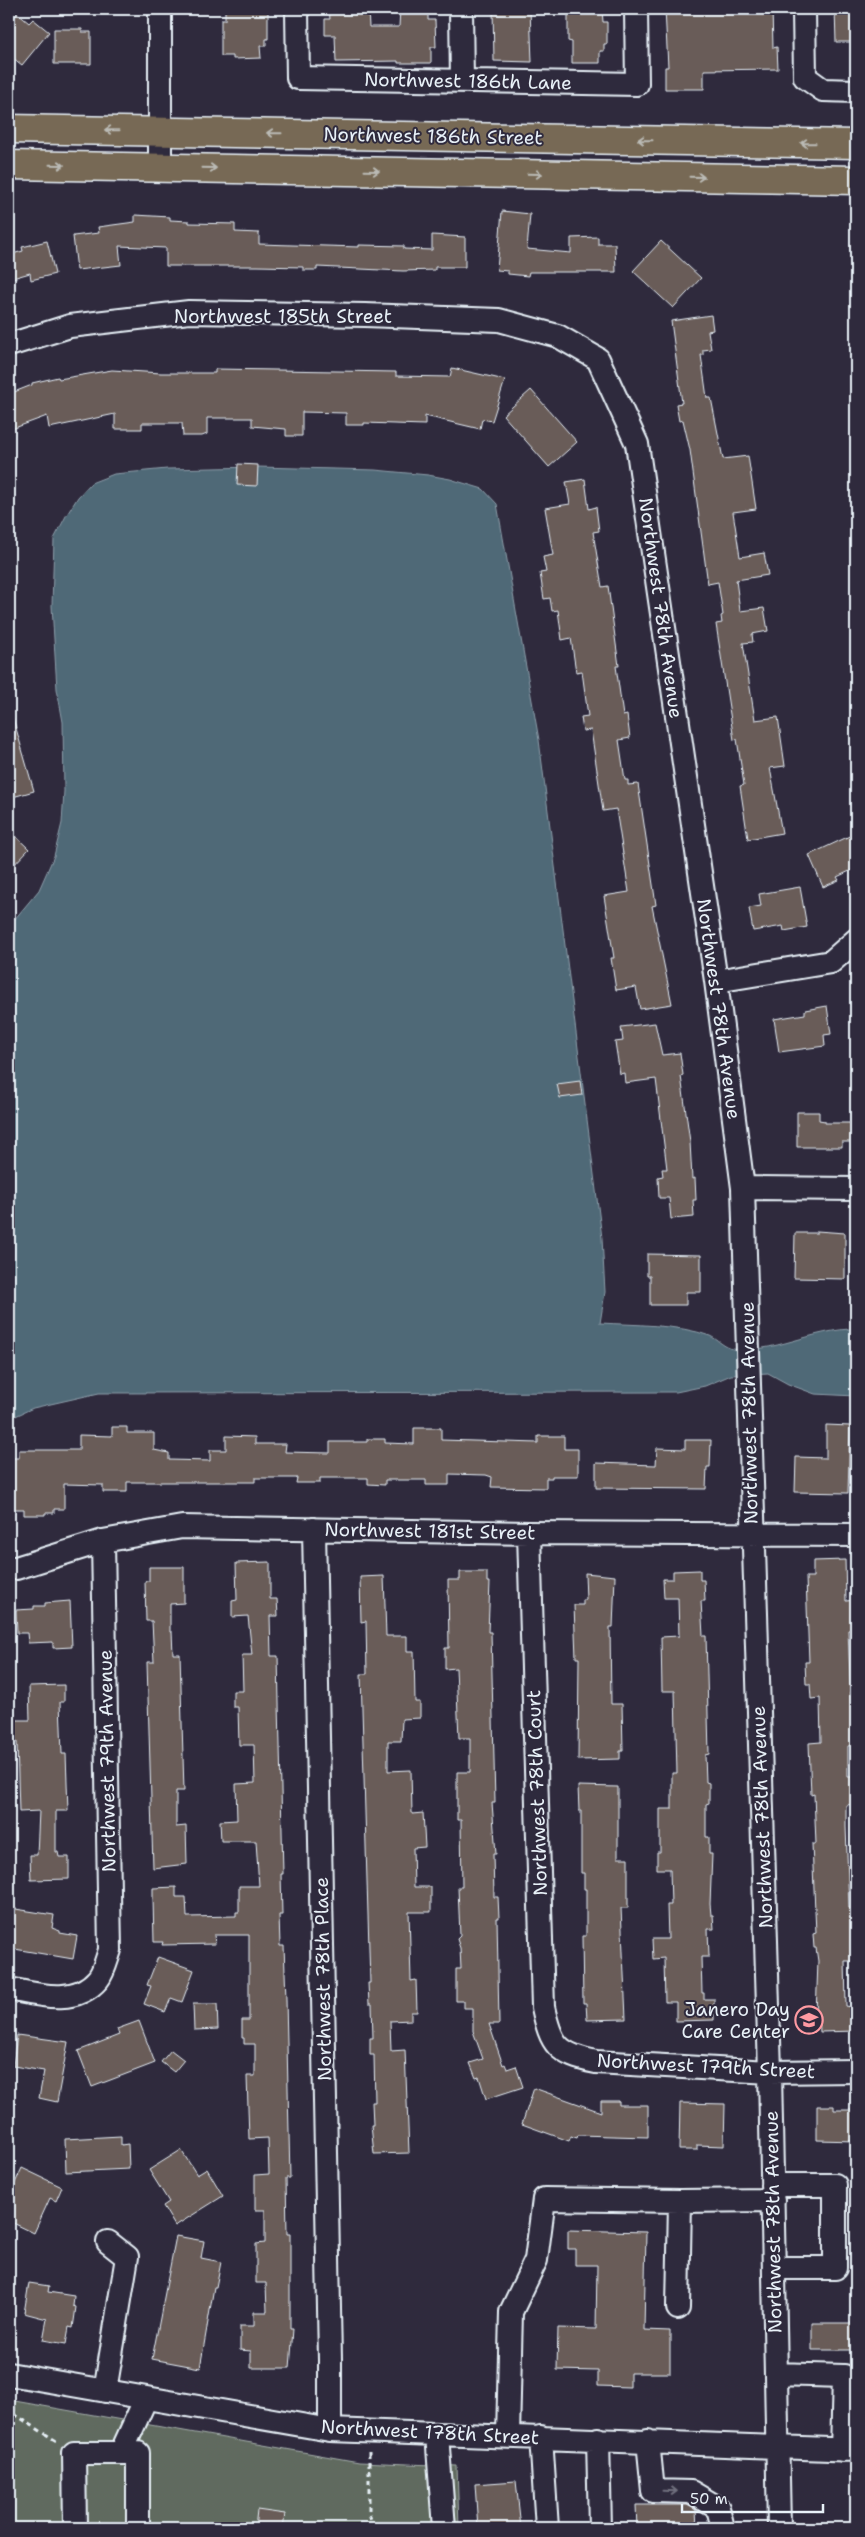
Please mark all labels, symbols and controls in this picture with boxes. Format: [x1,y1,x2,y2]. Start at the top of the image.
street label: Northwest 186th Lane [364,67,572,95]
street label: Northwest 186th Street [323,122,543,150]
one-way arrow [104,125,120,135]
one-way arrow [266,128,282,138]
one-way arrow [637,135,654,145]
one-way arrow [800,138,816,148]
one-way arrow [49,161,65,170]
one-way arrow [200,163,217,173]
one-way arrow [364,166,380,176]
one-way arrow [526,169,543,179]
one-way arrow [689,172,705,182]
street label: Northwest 185th Street [174,304,392,329]
street label: Northwest 78th Avenue [633,496,689,720]
street label: Northwest 78th Avenue [691,897,747,1121]
street label: Northwest 78th Avenue [735,1301,763,1525]
street label: Northwest 181st Street [324,1517,536,1545]
street label: Northwest 79th Avenue [93,1649,121,1873]
street label: Northwest 78th Court [521,1690,553,1896]
street label: Northwest 78th Avenue [746,1705,778,1929]
street label: Northwest 78th Place [309,1877,337,2081]
place label: Janero Day Care Center [681,1997,790,2044]
school or university icon: Janero Day Care Center [794,2005,824,2035]
street label: Northwest 179th Street [596,2048,816,2084]
street label: Northwest 78th Avenue [759,2110,787,2334]
street label: Northwest 178th Street [320,2414,540,2450]
scale bar [682,2482,824,2514]
one-way arrow [662,2486,678,2496]
text: 50 m [690,2489,728,2509]

